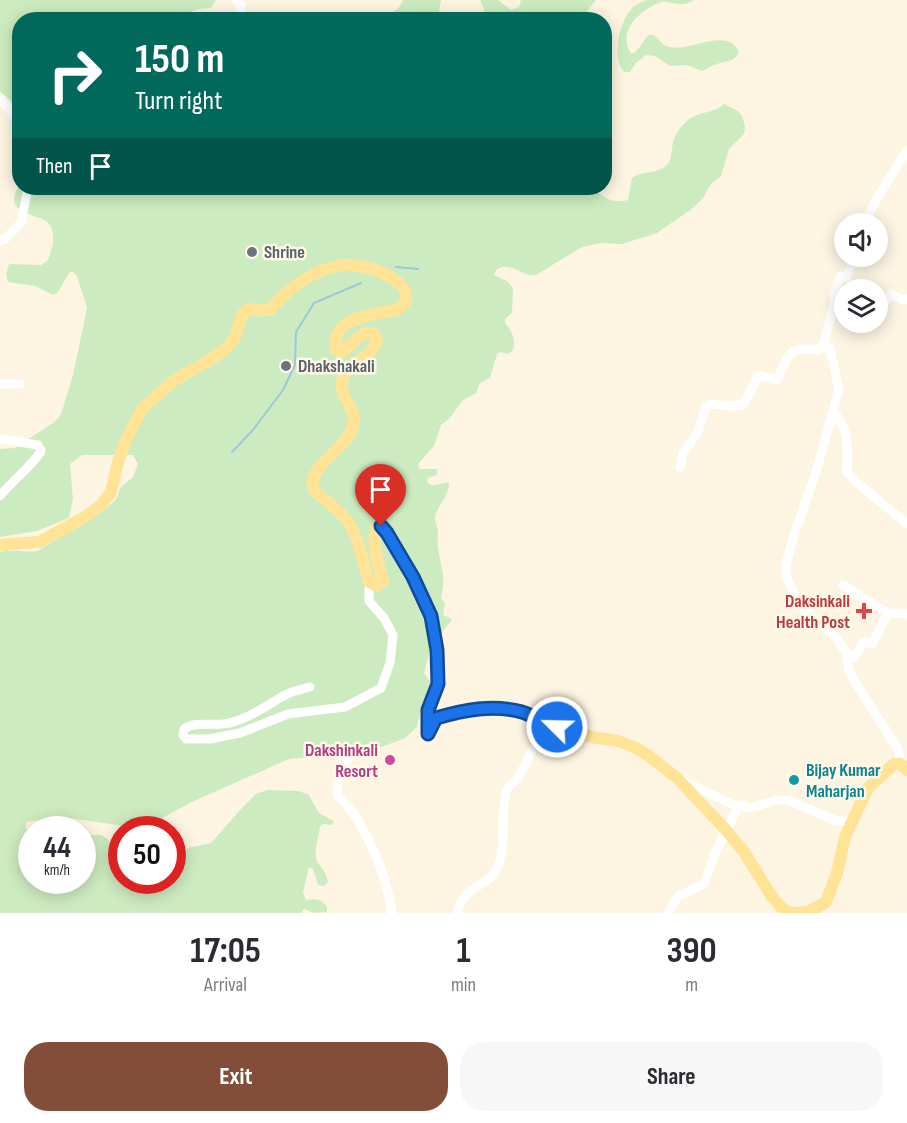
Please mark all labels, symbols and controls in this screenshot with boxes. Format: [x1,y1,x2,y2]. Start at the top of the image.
text: 150 m [135,34,224,85]
icon: right [36,36,114,114]
text: Turn right [135,85,222,117]
icon: arrive [84,150,117,183]
text: Then [36,153,72,180]
map controls [834,213,888,333]
button: sound [834,213,888,267]
place label: Shrine [264,242,305,263]
marker: Shrine [245,245,259,259]
button: layers [834,279,888,333]
place label: Dhakshakali [298,356,375,377]
marker: Dhakshakali [279,359,293,373]
pin [355,464,406,526]
icon: arrive [364,473,397,506]
place label: Daksinkali Health Post [776,591,850,633]
marker: Daksinkali Health Post [855,602,873,620]
position arrow [525,695,589,759]
place label: Dakshinkali Resort [305,740,378,782]
marker: Dakshinkali Resort [383,753,397,767]
place label: Bijay Kumar Maharjan [806,760,881,802]
marker: Bijay Kumar Maharjan [787,773,801,787]
speed limit sign: 50 [108,816,186,894]
text: 44 [43,830,71,866]
text: km/h [44,861,70,880]
text: 17:05 [190,930,261,973]
text: 1 [456,930,471,973]
text: 390 [666,930,717,973]
text: Arrival [204,973,247,997]
text: min [451,973,476,997]
text: m [685,973,698,997]
button: Exit [24,1042,448,1111]
button: Share [460,1042,883,1111]

